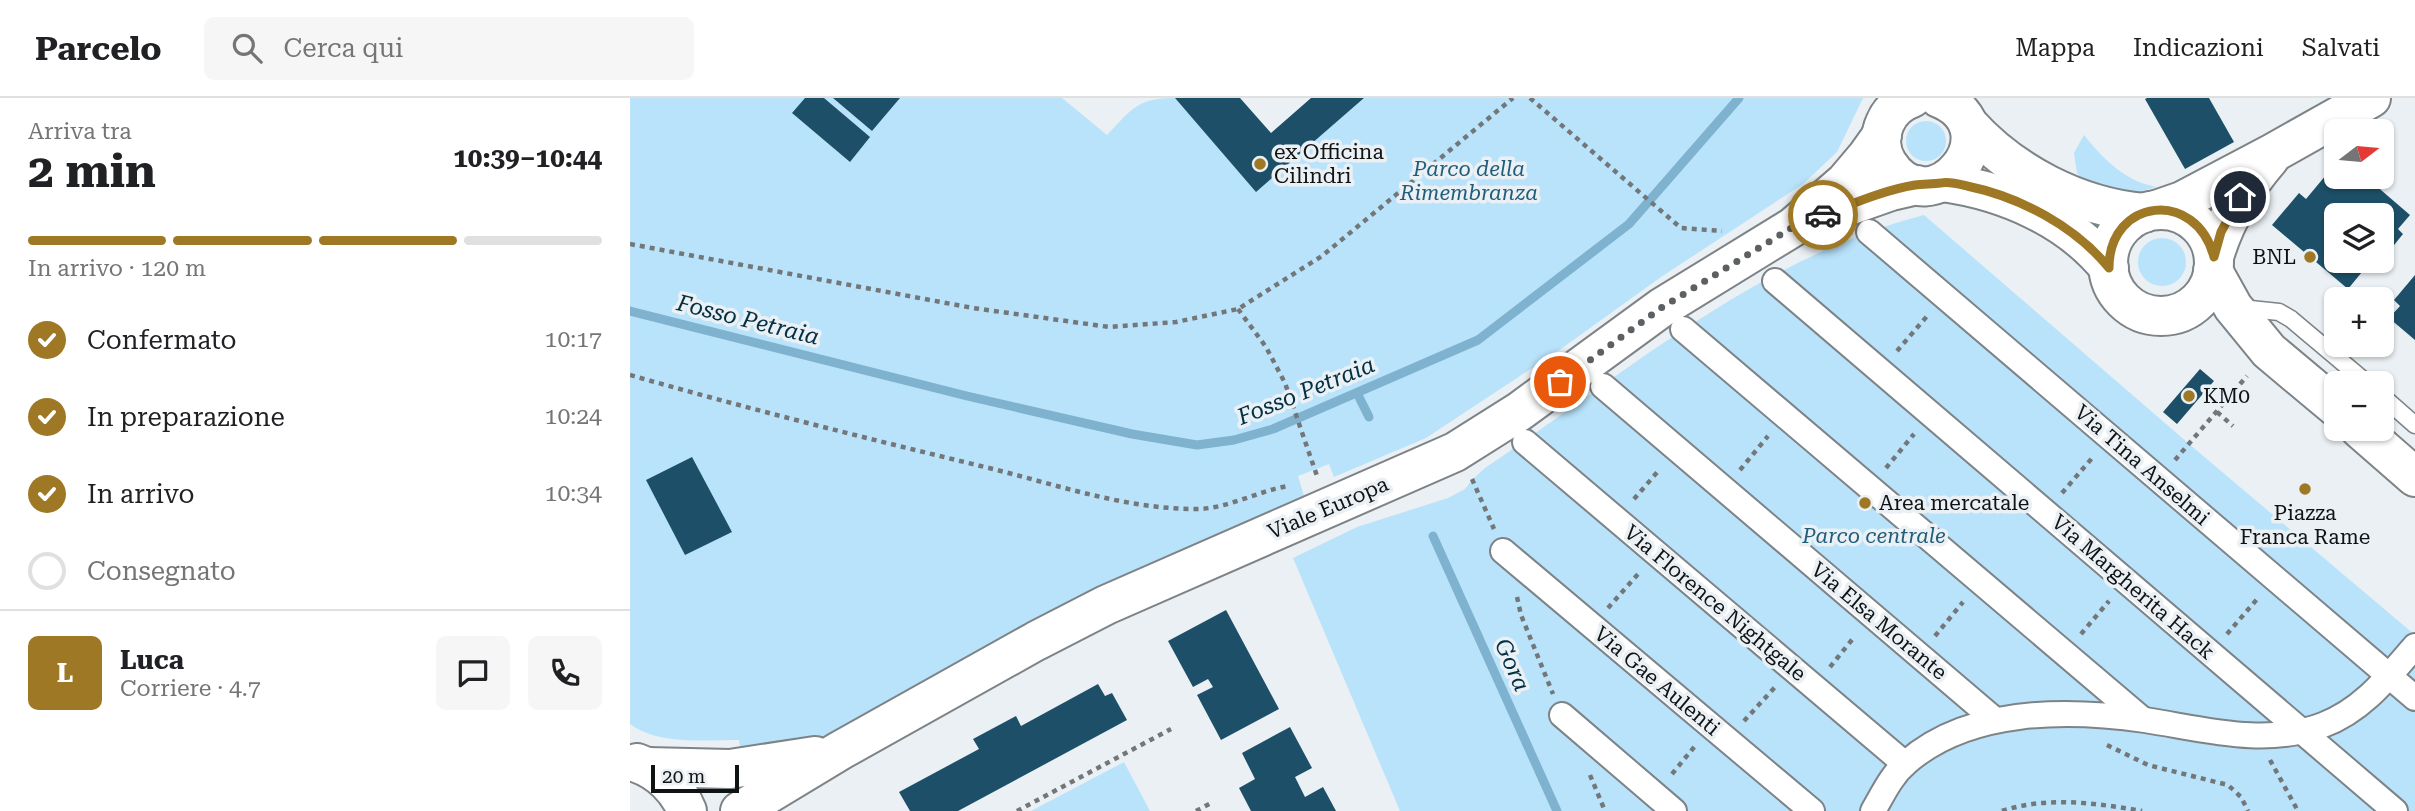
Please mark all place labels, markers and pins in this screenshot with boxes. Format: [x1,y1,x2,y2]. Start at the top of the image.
place label: ex Officina Cilindri [1274,140,1384,188]
marker: ex Officina Cilindri [1252,156,1268,172]
pin [2210,167,2270,227]
place label: BNL [2252,245,2296,269]
marker: BNL [2302,249,2318,265]
pin [1530,352,1590,412]
place label: KM0 [2203,384,2250,408]
marker: KM0 [2181,388,2197,404]
marker: Piazza Franca Rame [2297,481,2313,497]
place label: Area mercatale [1879,491,2029,515]
marker: Area mercatale [1857,495,1873,511]
place label: Piazza Franca Rame [2240,501,2370,549]

